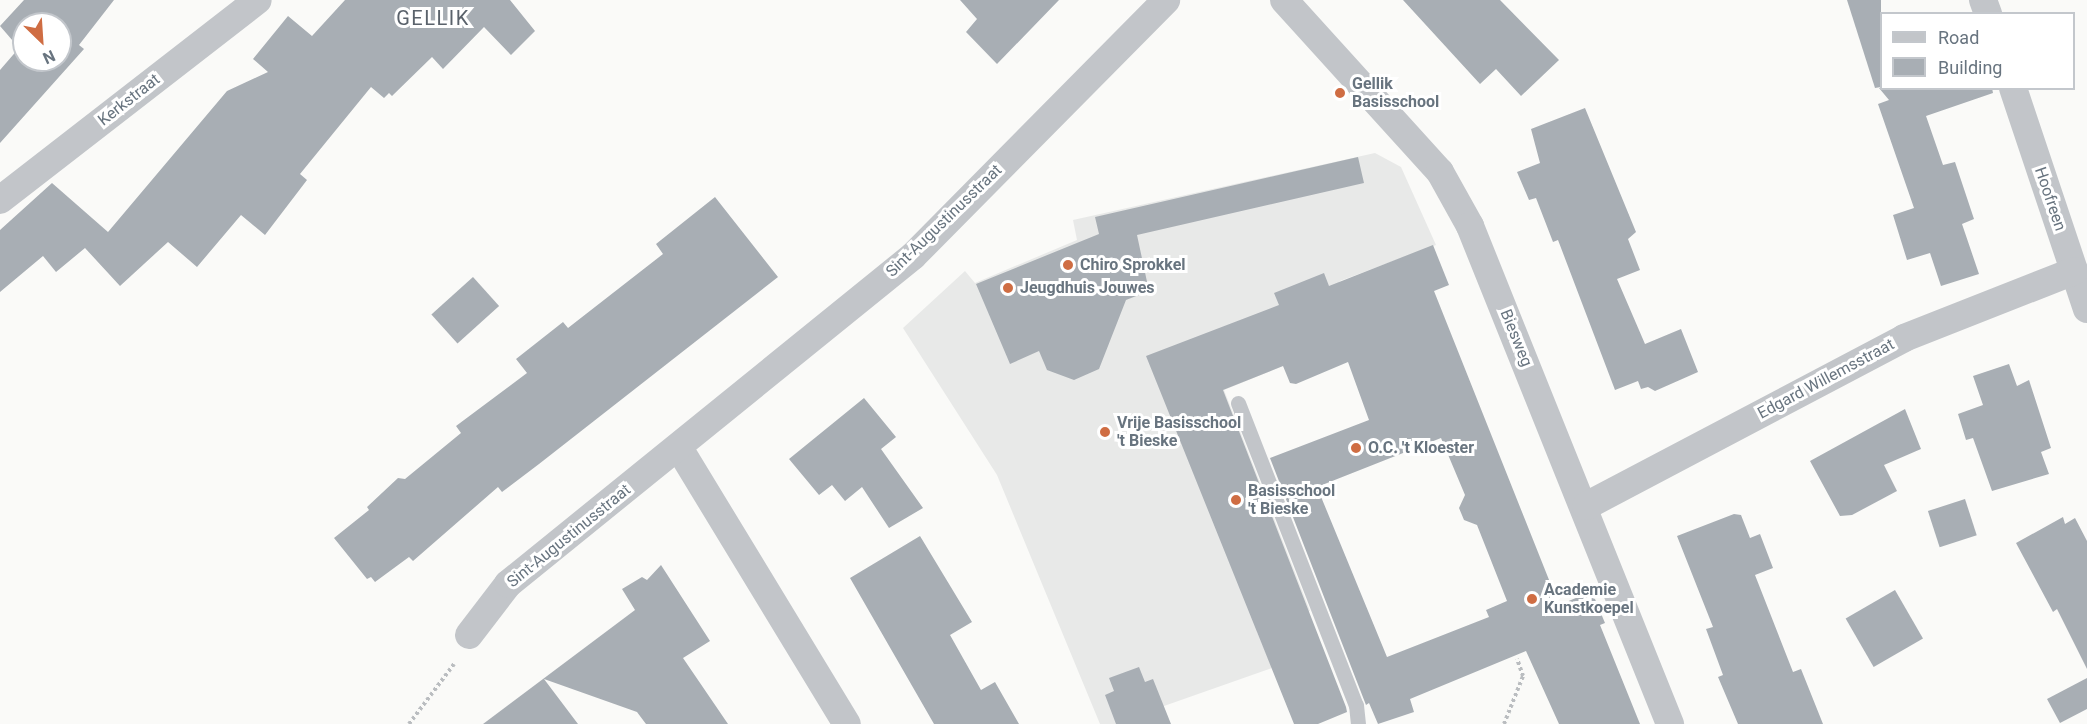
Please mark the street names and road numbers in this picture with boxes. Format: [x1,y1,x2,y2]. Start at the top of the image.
street label: Kerkstraat [94,70,164,130]
street label: Sint-Augustinusstraat [882,161,1006,281]
street label: Hoofreen [2030,165,2070,233]
street label: Biesweg [1496,307,1536,369]
street label: Edgard Willemsstraat [1754,335,1898,423]
street label: Sint-Augustinusstraat [503,480,635,592]

